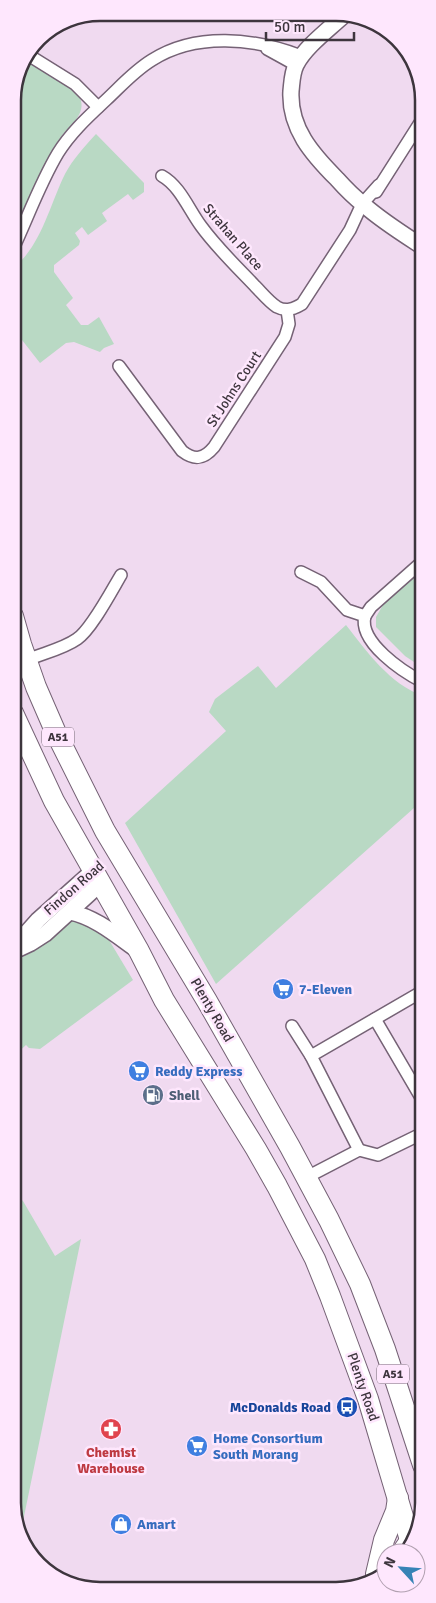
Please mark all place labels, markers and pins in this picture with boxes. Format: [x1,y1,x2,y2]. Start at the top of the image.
supermarket icon: 7-Eleven [271,977,295,1001]
place label: 7-Eleven [299,981,352,998]
supermarket icon: Reddy Express [127,1059,151,1083]
place label: Reddy Express [155,1063,242,1080]
fuel station icon: Shell [141,1083,165,1107]
place label: Shell [169,1087,201,1104]
bus stop icon: McDonalds Road [335,1395,359,1419]
place label: McDonalds Road [230,1399,331,1416]
pharmacy icon: Chemist Warehouse [99,1417,123,1441]
place label: Home Consortium South Morang [213,1430,323,1463]
supermarket icon: Home Consortium South Morang [185,1434,209,1458]
place label: Chemist Warehouse [77,1444,145,1477]
shop icon: Amart [109,1512,133,1536]
place label: Amart [137,1516,177,1533]

